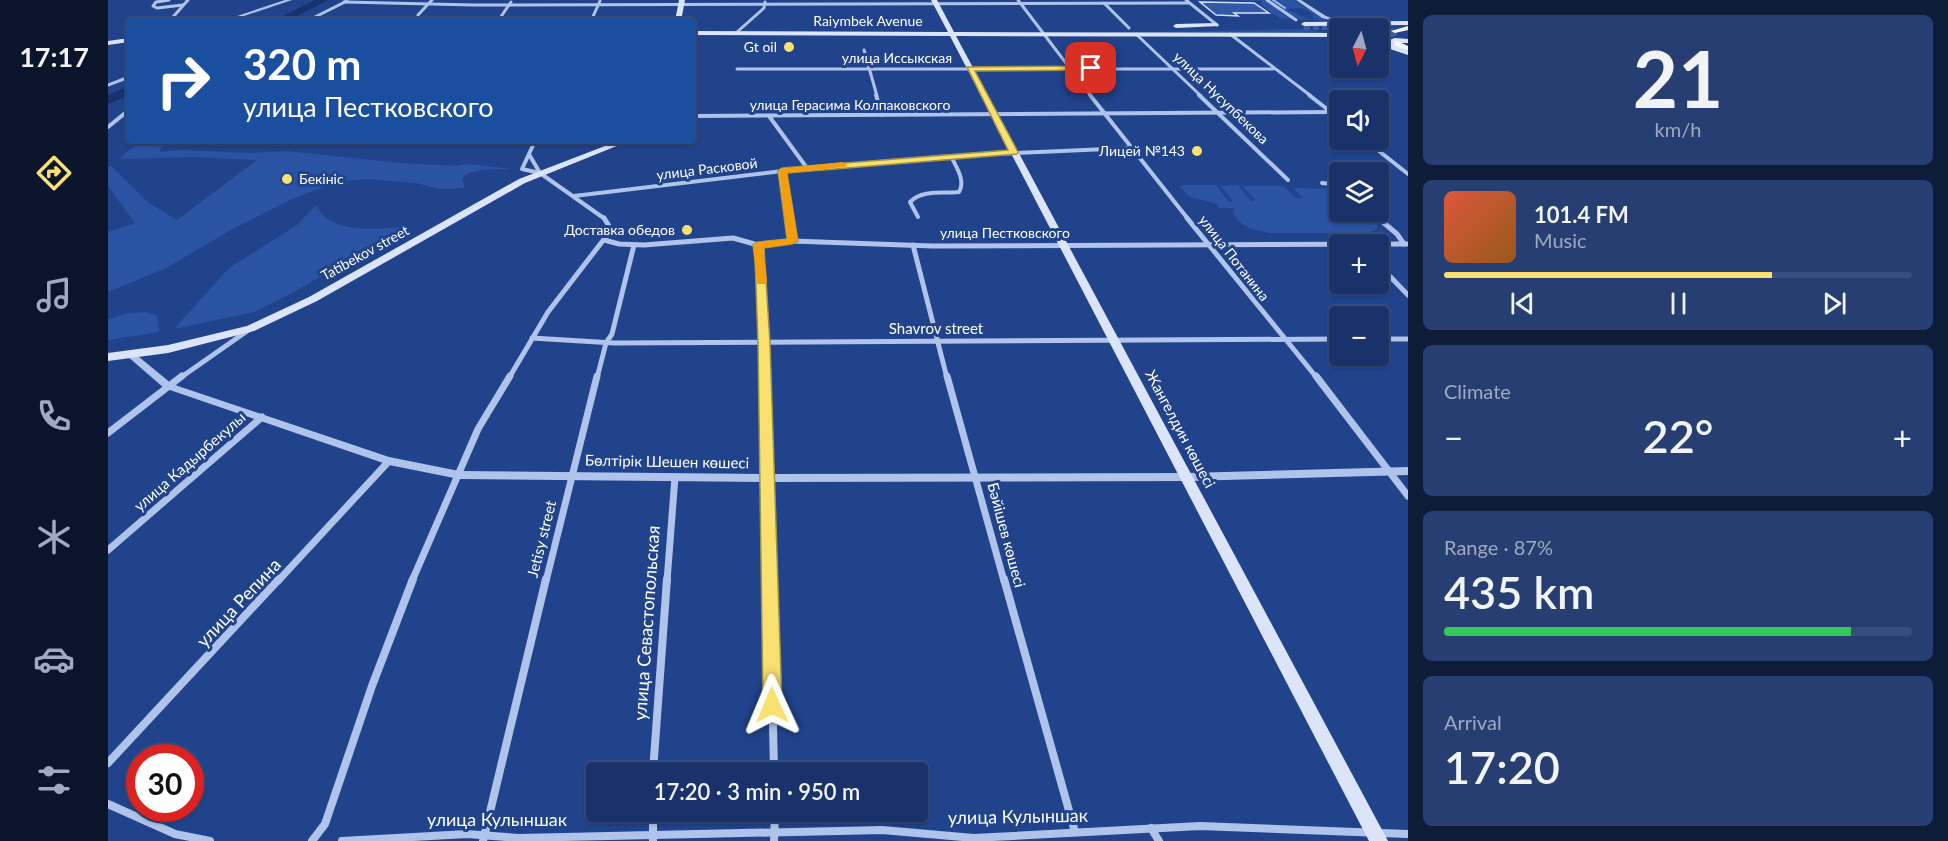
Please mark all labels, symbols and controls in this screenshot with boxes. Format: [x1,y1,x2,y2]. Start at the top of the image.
street label: Raiymbek Avenue [813,12,923,29]
north arrow [1329,18,1389,78]
map controls [1329,18,1389,366]
text: 21 [1633,31,1723,125]
place label: Gt oil [744,38,777,55]
text: 320 m [243,39,361,89]
text: 17:17 [19,40,89,73]
marker: Gt oil [782,40,796,54]
icon: right [144,42,222,120]
pin [1065,42,1116,93]
street label: улица Нусупбекова [1170,48,1272,147]
street label: улица Иссыкская [842,49,952,66]
icon: arrive [1074,51,1107,84]
text: улица Пестковского [243,90,494,123]
button: sound [1329,90,1389,150]
street label: улица Герасима Колпаковского [750,96,950,113]
text: km/h [1655,117,1701,141]
place label: Лицей №143 [1098,142,1185,159]
marker: Лицей №143 [1190,144,1204,158]
icon: directions [33,152,75,194]
street label: улица Расковой [656,154,758,183]
button: layers [1329,162,1389,222]
place label: Бекініс [299,170,344,187]
marker: Бекініс [280,172,294,186]
text: 101.4 FM [1534,201,1629,228]
street label: улица Потанина [1196,211,1273,304]
street label: Tatibekov street [318,221,412,284]
place label: Доставка обедов [564,221,675,238]
marker: Доставка обедов [680,223,694,237]
street label: улица Пестковского [940,224,1070,241]
text: Music [1534,228,1587,252]
button: + [1329,234,1389,294]
icon: music [33,274,75,316]
icon: previous [1506,287,1539,320]
icon: pause [1662,287,1695,320]
icon: next [1818,287,1851,320]
button: − [1329,306,1389,366]
street label: Shavrov street [889,319,984,337]
street label: Жангелдин көшесі [1142,366,1220,491]
text: Climate [1444,379,1511,403]
icon: phone [33,395,75,437]
street label: улица Кадырбекулы [130,408,249,515]
text: 22° [1643,409,1713,463]
text: − [1444,417,1463,457]
text: + [1893,417,1912,457]
street label: Бөлтірік Шешен көшесі [585,451,749,471]
street label: Бәйішев көшесі [984,480,1030,589]
street label: Jetisy street [523,498,559,579]
icon: climate [33,516,75,558]
street label: улица Севастопольская [628,525,664,721]
text: Range · 87% [1444,535,1553,559]
street label: улица Репина [192,553,285,651]
text: 435 km [1444,565,1594,619]
icon: car [33,638,75,680]
position arrow [740,673,804,737]
text: Arrival [1444,710,1502,734]
text: 17:20 [1444,740,1560,794]
speed limit sign: 30 [126,744,204,822]
icon: filters [33,759,75,801]
text: 17:20 · 3 min · 950 m [654,778,860,805]
street label: улица Кулыншак [948,804,1089,828]
street label: улица Кулыншак [427,808,568,830]

